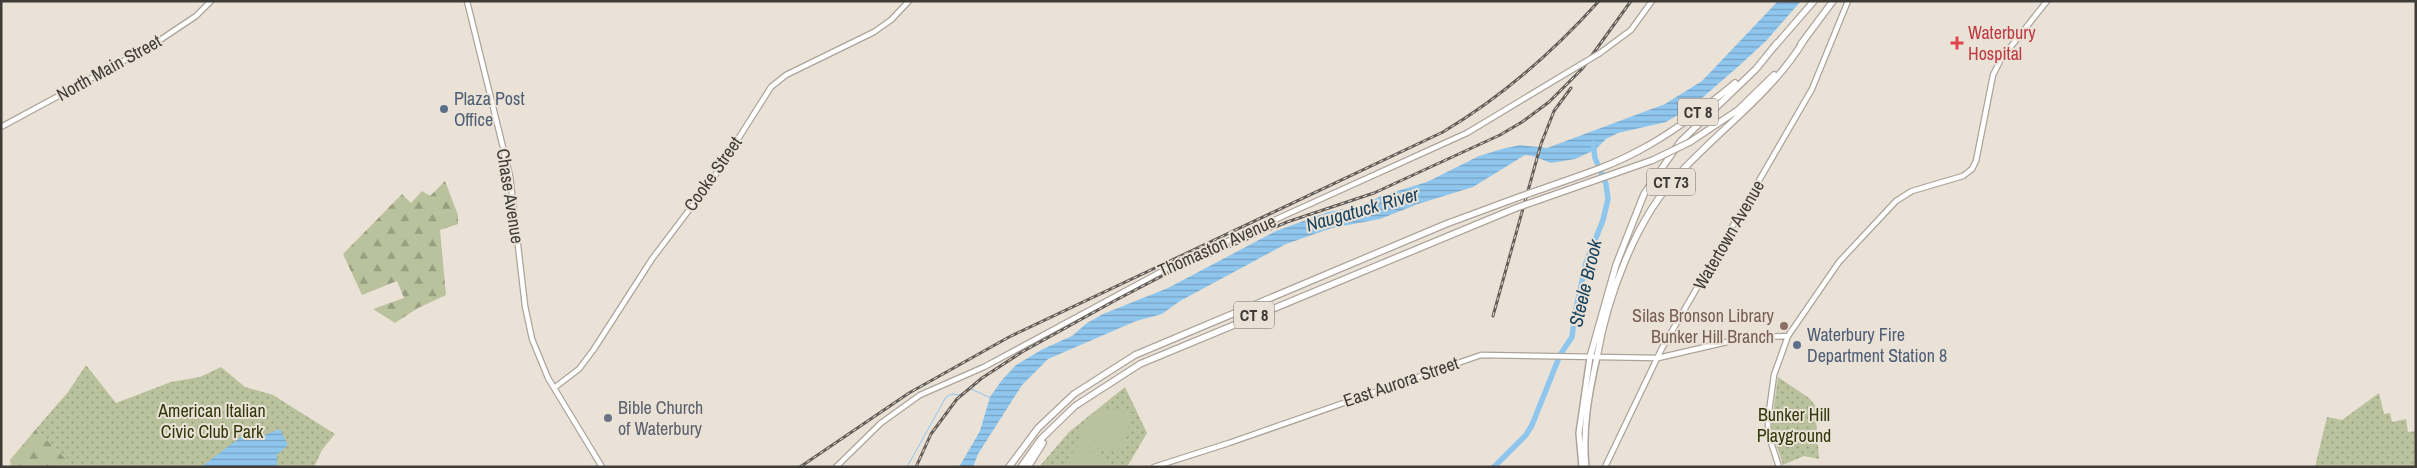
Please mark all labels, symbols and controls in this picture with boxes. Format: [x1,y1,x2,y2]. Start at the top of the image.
place label: Waterbury Hospital [1968,20,2036,66]
street label: North Main Street [52,28,166,107]
marker: Waterbury Hospital [1950,36,1964,50]
place label: Plaza Post Office [454,86,525,132]
road number: CT 8 [1678,98,1718,125]
marker: Plaza Post Office [438,103,450,115]
street label: Cooke Street [678,131,748,216]
street label: Chase Avenue [491,147,530,245]
road number: CT 73 [1647,168,1695,196]
street label: Watertown Avenue [1687,175,1770,294]
water label: Naugatuck River [1303,180,1422,237]
street label: Thomaston Avenue [1154,208,1280,283]
water label: Steele Brook [1562,235,1608,329]
road number: CT 8 [1234,302,1274,328]
place label: Silas Bronson Library Bunker Hill Branch [1632,303,1775,349]
marker: Silas Bronson Library Bunker Hill Branch [1778,320,1790,332]
place label: Waterbury Fire Department Station 8 [1807,322,1947,368]
marker: Waterbury Fire Department Station 8 [1791,339,1803,351]
street label: East Aurora Street [1340,350,1462,413]
place label: Bible Church of Waterbury [618,395,703,441]
park label: American Italian Civic Club Park [157,398,266,444]
park label: Bunker Hill Playground [1757,402,1831,448]
marker: Bible Church of Waterbury [602,412,614,424]

